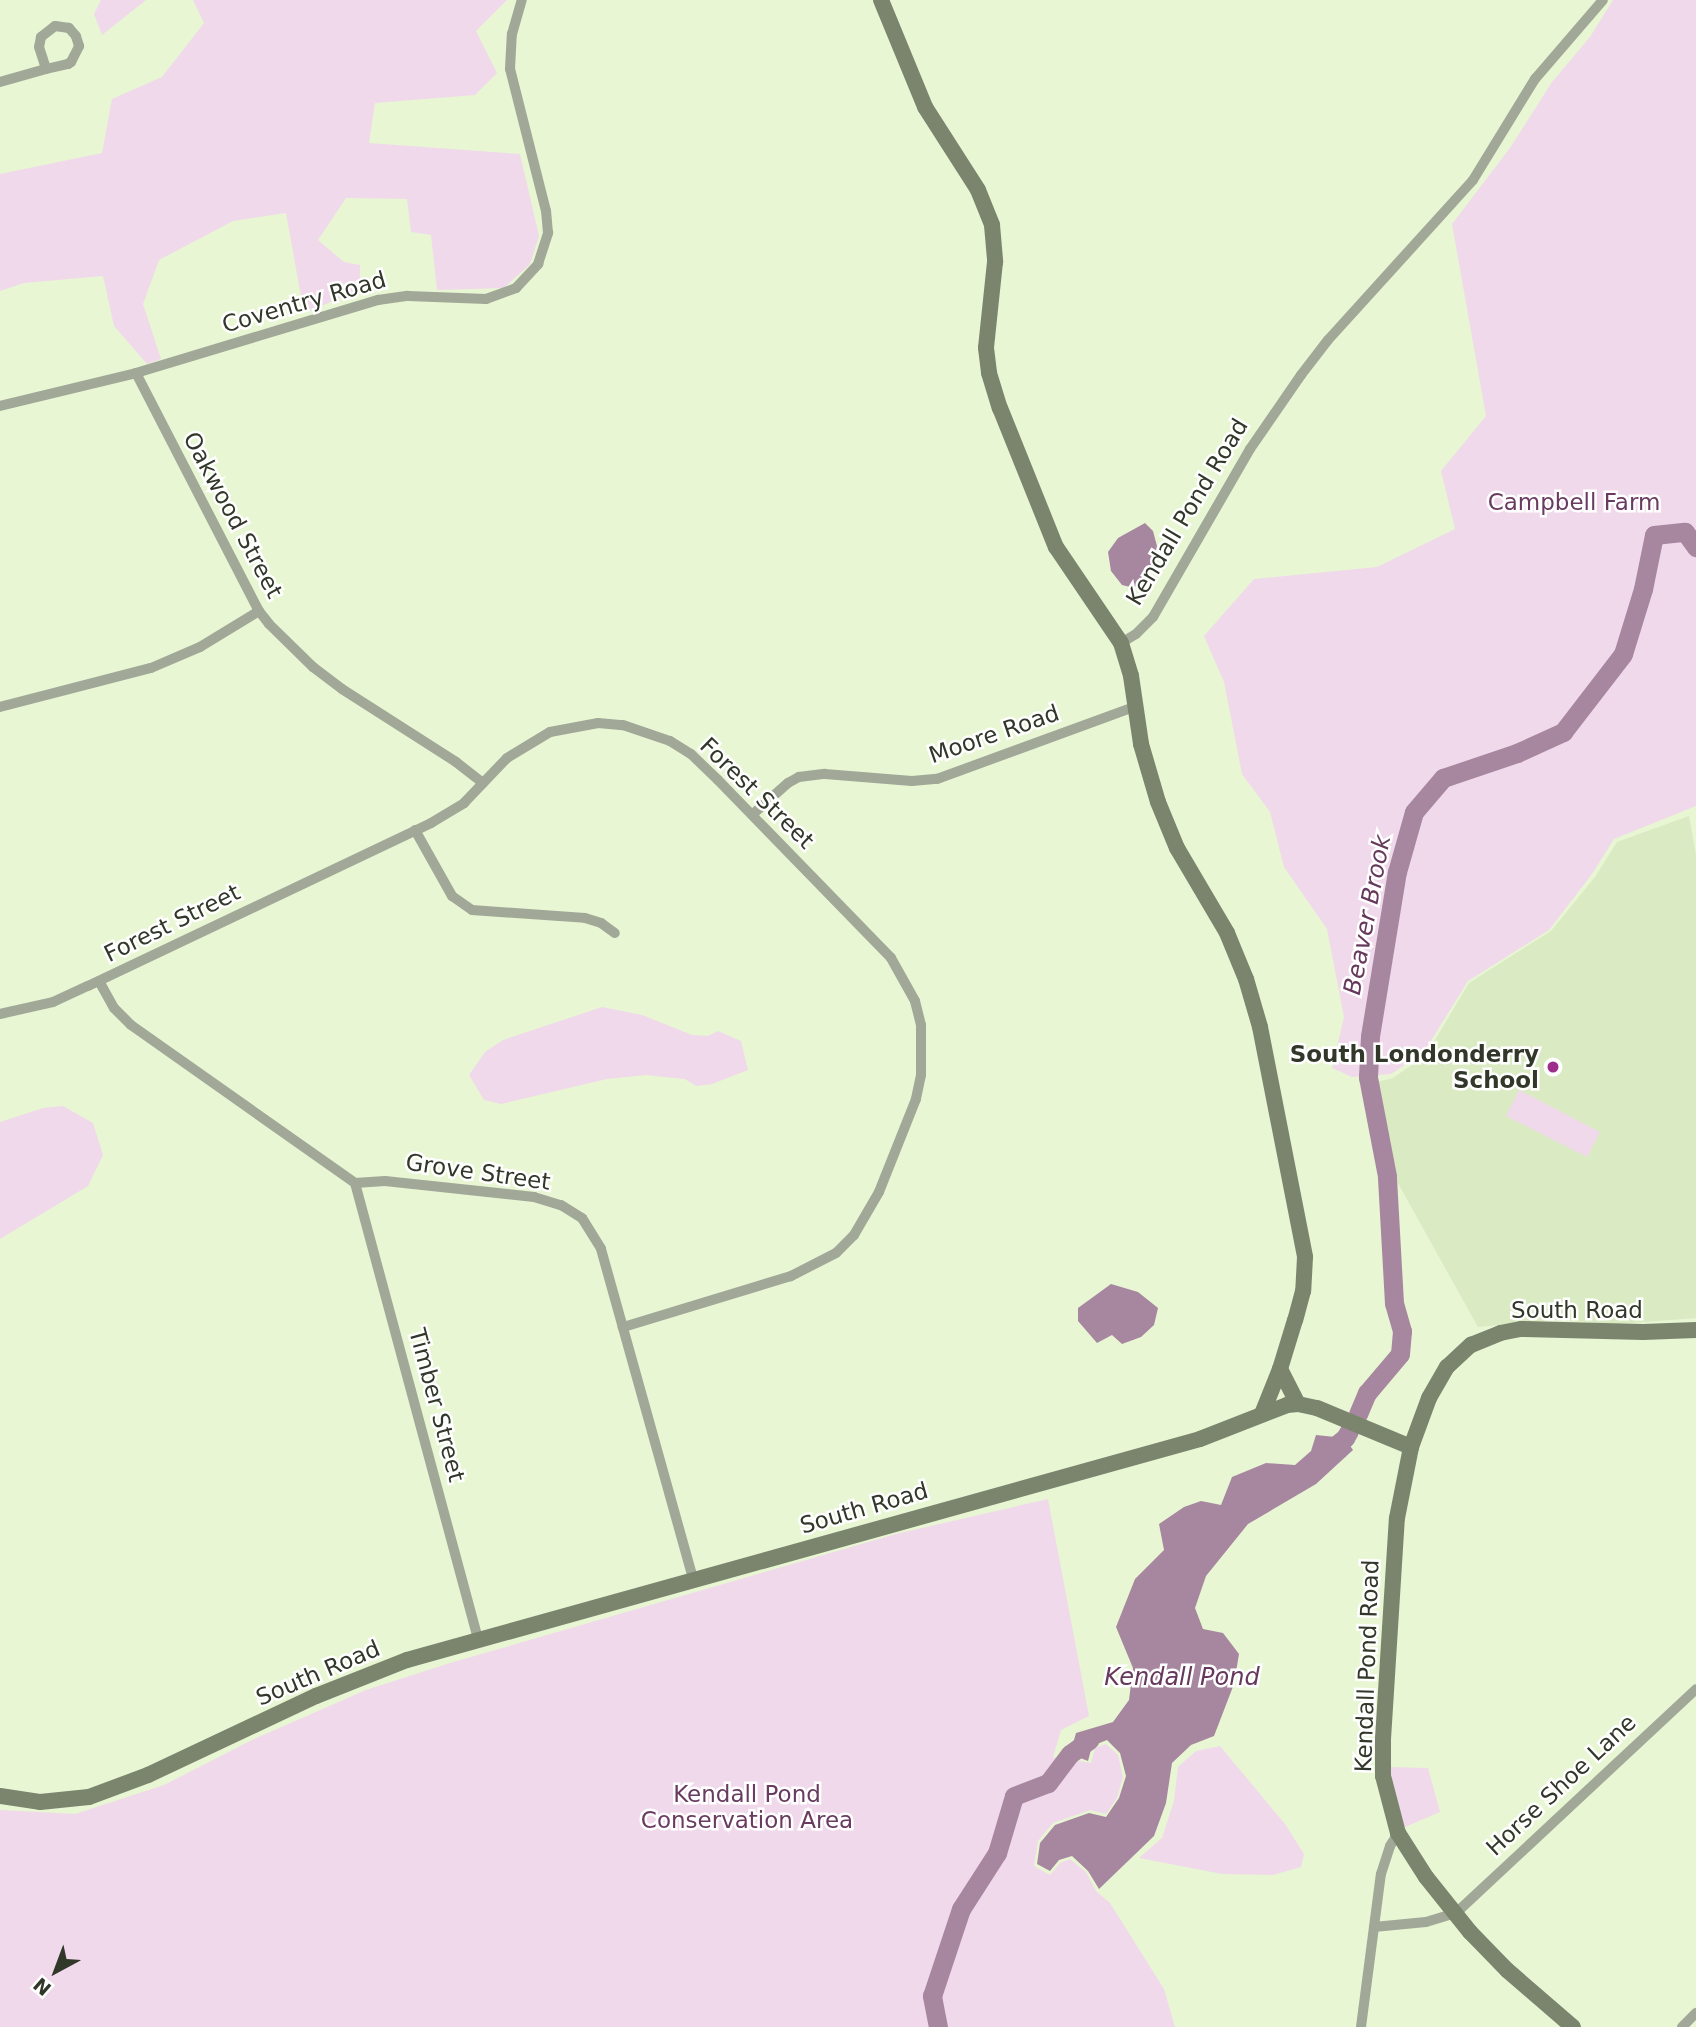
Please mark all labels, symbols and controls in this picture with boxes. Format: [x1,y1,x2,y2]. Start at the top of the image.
street label: Coventry Road [219,265,389,339]
street label: Kendall Pond Road [1120,414,1254,610]
street label: Oakwood Street [178,427,288,603]
park label: Campbell Farm [1488,488,1660,516]
street label: Moore Road [925,699,1063,769]
street label: Forest Street [694,732,820,854]
water label: Beaver Brook [1338,833,1398,997]
street label: Forest Street [100,878,244,968]
place label: South Londonderry School [1290,1040,1539,1094]
marker: South Londonderry School [1545,1059,1561,1075]
street label: Grove Street [404,1148,552,1196]
street label: South Road [1511,1296,1643,1324]
street label: Timber Street [403,1325,471,1485]
street label: South Road [797,1477,931,1539]
street label: Kendall Pond Road [1349,1559,1385,1773]
street label: South Road [252,1635,384,1711]
water label: Kendall Pond [1104,1664,1260,1692]
street label: Horse Shoe Lane [1480,1709,1642,1861]
park label: Kendall Pond Conservation Area [641,1780,853,1834]
north arrow [21,1936,91,2006]
text: N [29,1973,55,2000]

